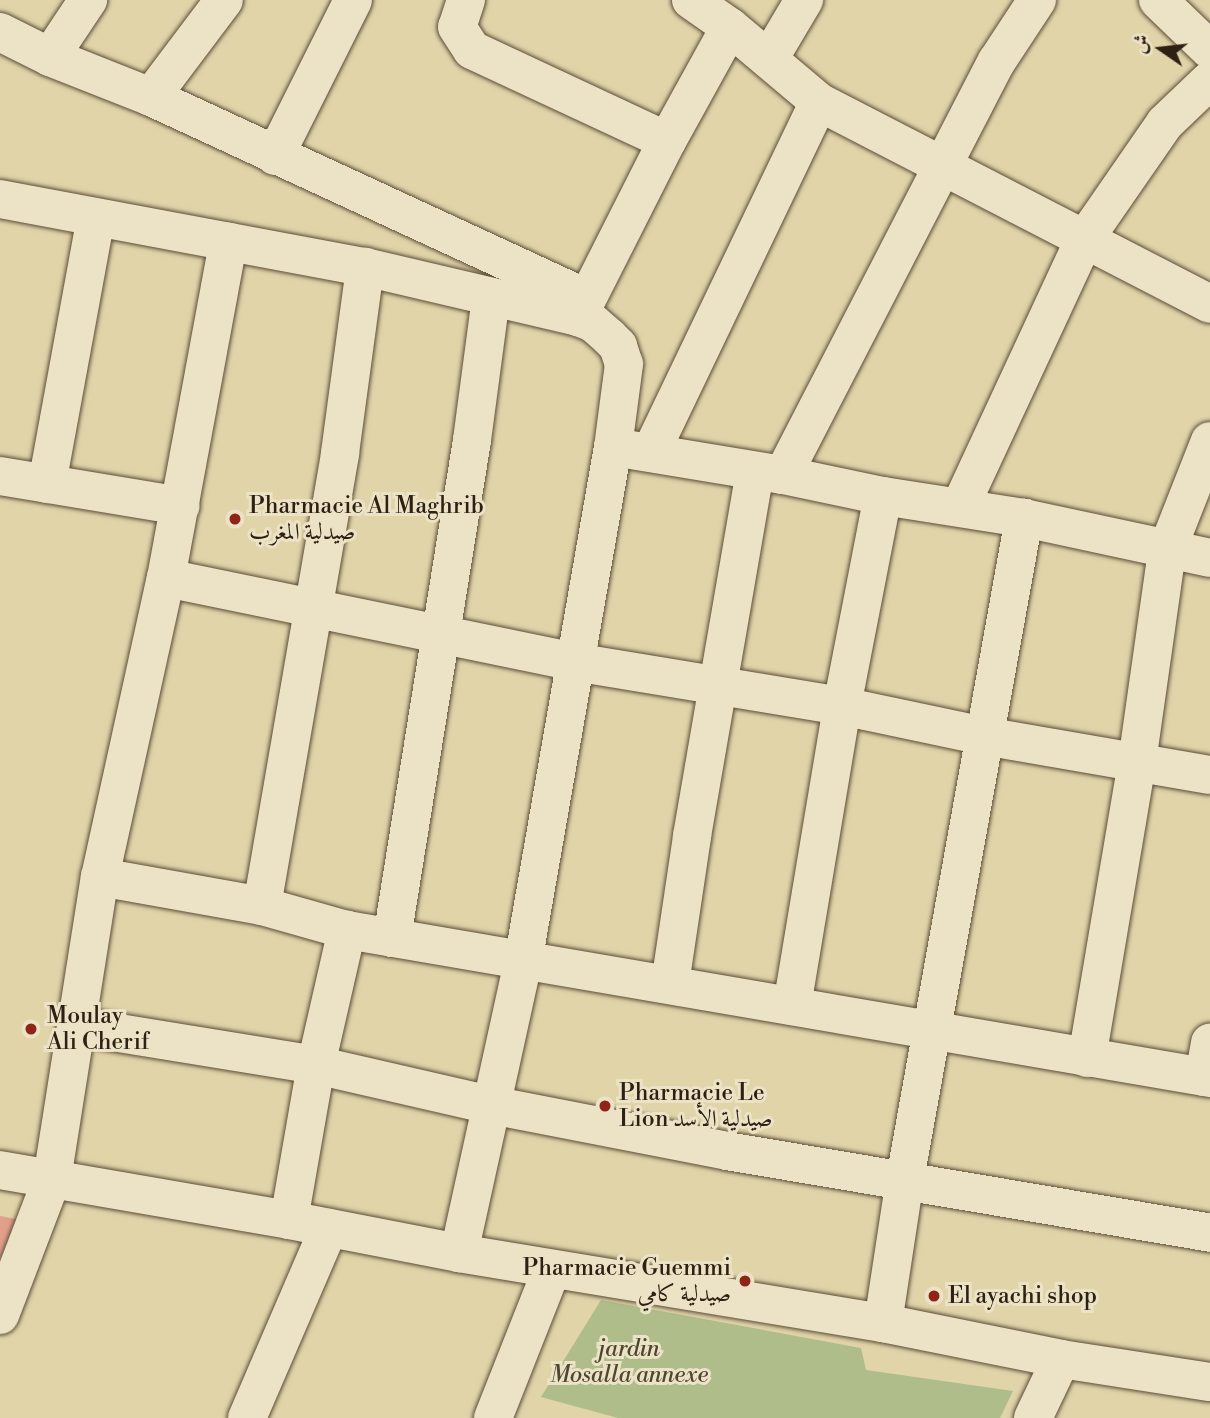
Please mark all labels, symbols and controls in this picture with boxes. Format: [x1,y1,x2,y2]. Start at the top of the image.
north arrow [1126,14,1196,84]
text: ش [1127,32,1155,56]
place label: Pharmacie Al Maghrib صيدلية المغرب [249,492,484,546]
marker: Pharmacie Al Maghrib صيدلية المغرب [227,511,243,527]
place label: Moulay Ali Cherif [47,1002,149,1056]
marker: Moulay Ali Cherif [21,1019,41,1039]
place label: Pharmacie Le Lion صيدلية الأسد [619,1079,772,1133]
marker: Pharmacie Le Lion صيدلية الأسد [597,1098,613,1114]
place label: Pharmacie Guemmi صيدلية كامي [523,1254,731,1308]
marker: Pharmacie Guemmi صيدلية كامي [737,1273,753,1289]
place label: El ayachi shop [948,1282,1097,1310]
marker: El ayachi shop [926,1288,942,1304]
park label: jardin Mosalla annexe [550,1335,708,1389]

